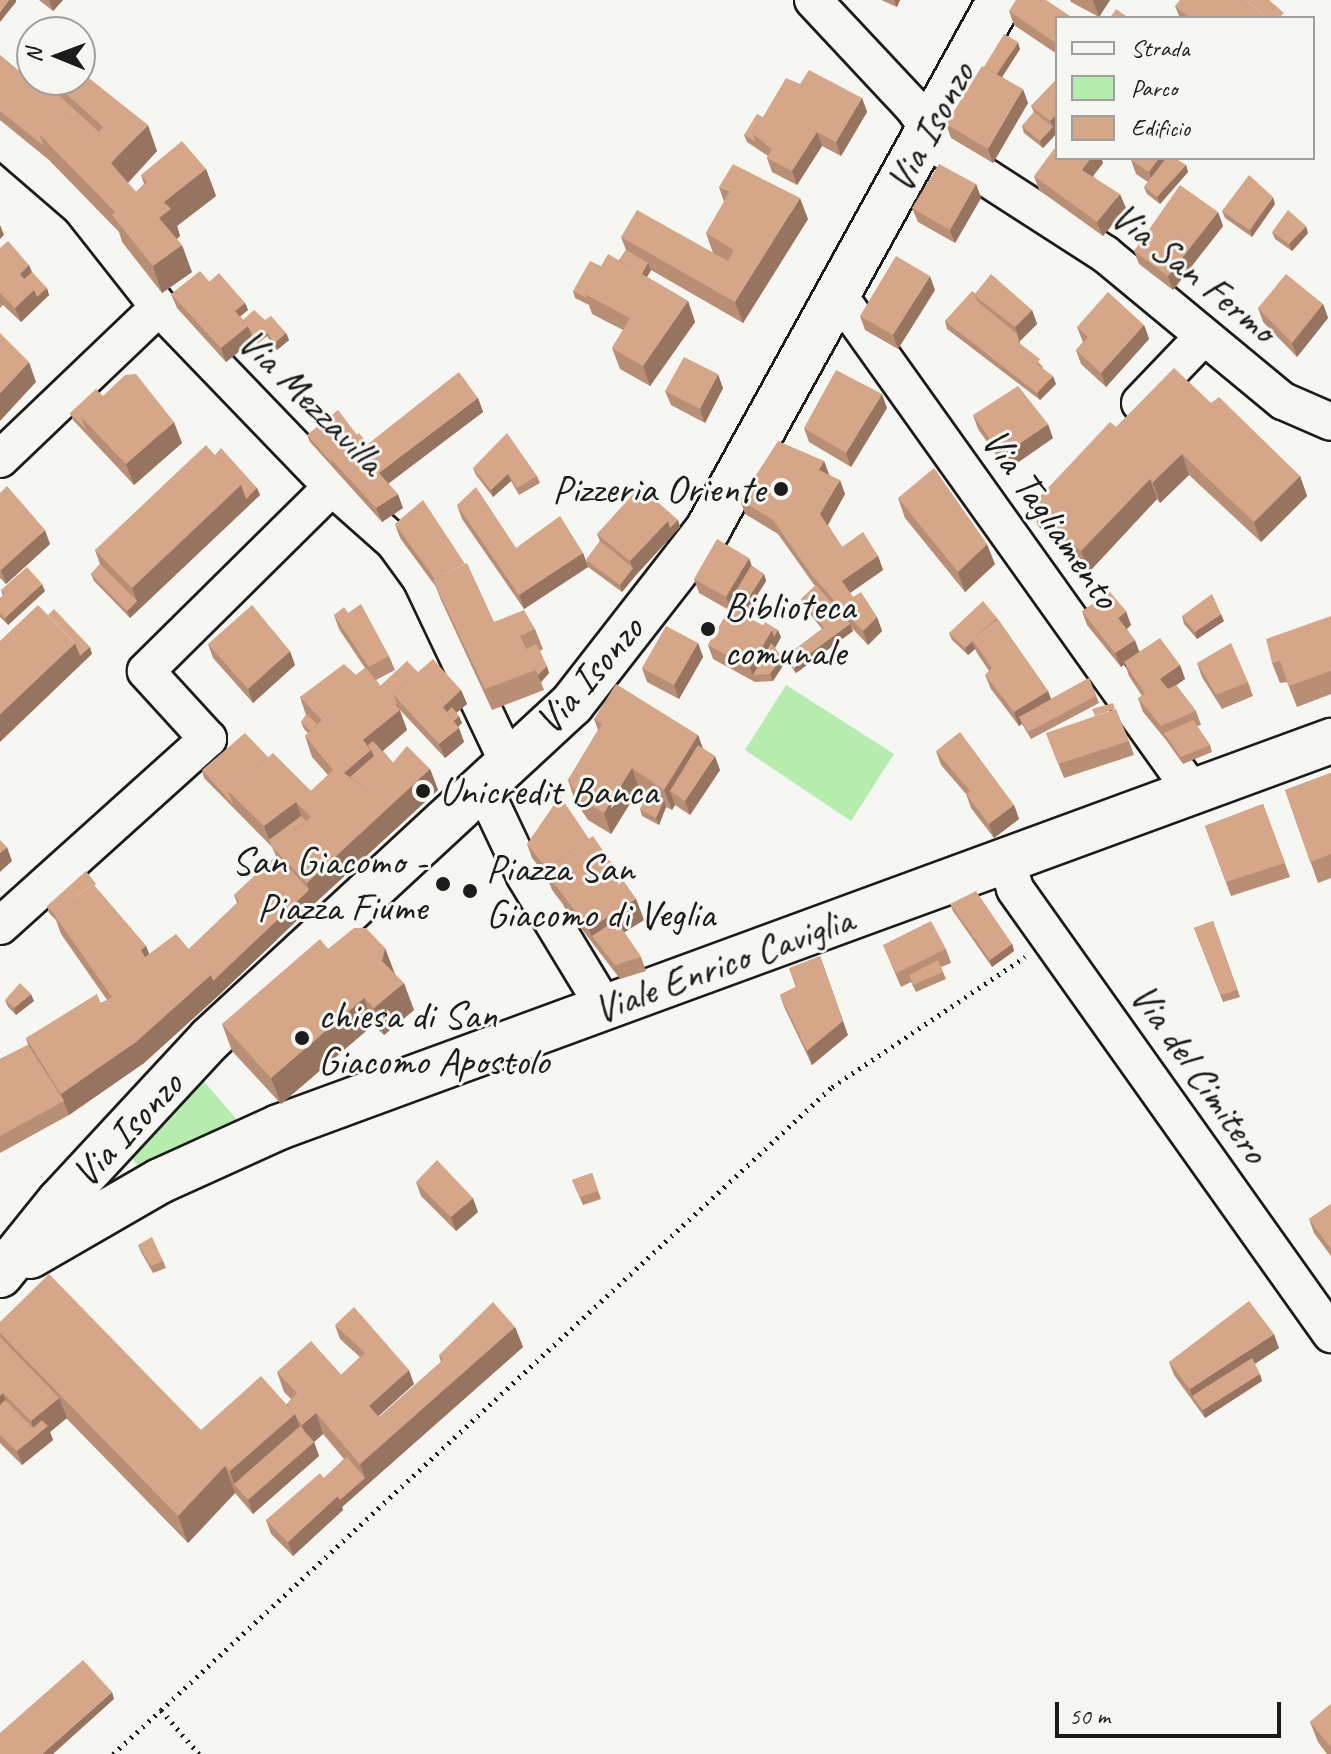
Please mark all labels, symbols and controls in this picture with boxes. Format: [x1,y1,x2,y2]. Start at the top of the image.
north arrow [16,16,96,96]
legend [1055,16,1315,160]
text: Strada [1131,33,1189,63]
text: N [20,49,48,63]
street label: Via Isonzo [875,54,985,200]
text: Parco [1131,73,1177,103]
text: Edificio [1131,113,1190,143]
street label: Via San Fermo [1101,190,1287,354]
street label: Via Mezzavilla [229,318,395,484]
street label: Via Tagliamento [971,418,1131,618]
place label: Pizzeria Oriente [552,465,765,513]
marker: Pizzeria Oriente [772,480,790,498]
place label: Biblioteca comunale [724,582,855,676]
street label: Via Isonzo [525,606,653,744]
marker: Biblioteca comunale [699,620,717,638]
place label: Unicredit Banca [439,767,658,815]
marker: Unicredit Banca [414,782,432,800]
place label: San Giacomo - Piazza Fiume [230,837,427,931]
place label: Piazza San Giacomo di Veglia [486,844,715,938]
marker: San Giacomo - Piazza Fiume [434,875,452,893]
marker: Piazza San Giacomo di Veglia [461,882,479,900]
street label: Viale Enrico Caviglia [586,895,860,1033]
street label: Via del Cimitero [1120,974,1280,1172]
place label: chiesa di San Giacomo Apostolo [318,991,549,1085]
marker: chiesa di San Giacomo Apostolo [293,1029,311,1047]
street label: Via Isonzo [61,1061,193,1197]
scale bar [1059,1686,1285,1736]
text: 50 m [1069,1701,1110,1731]

